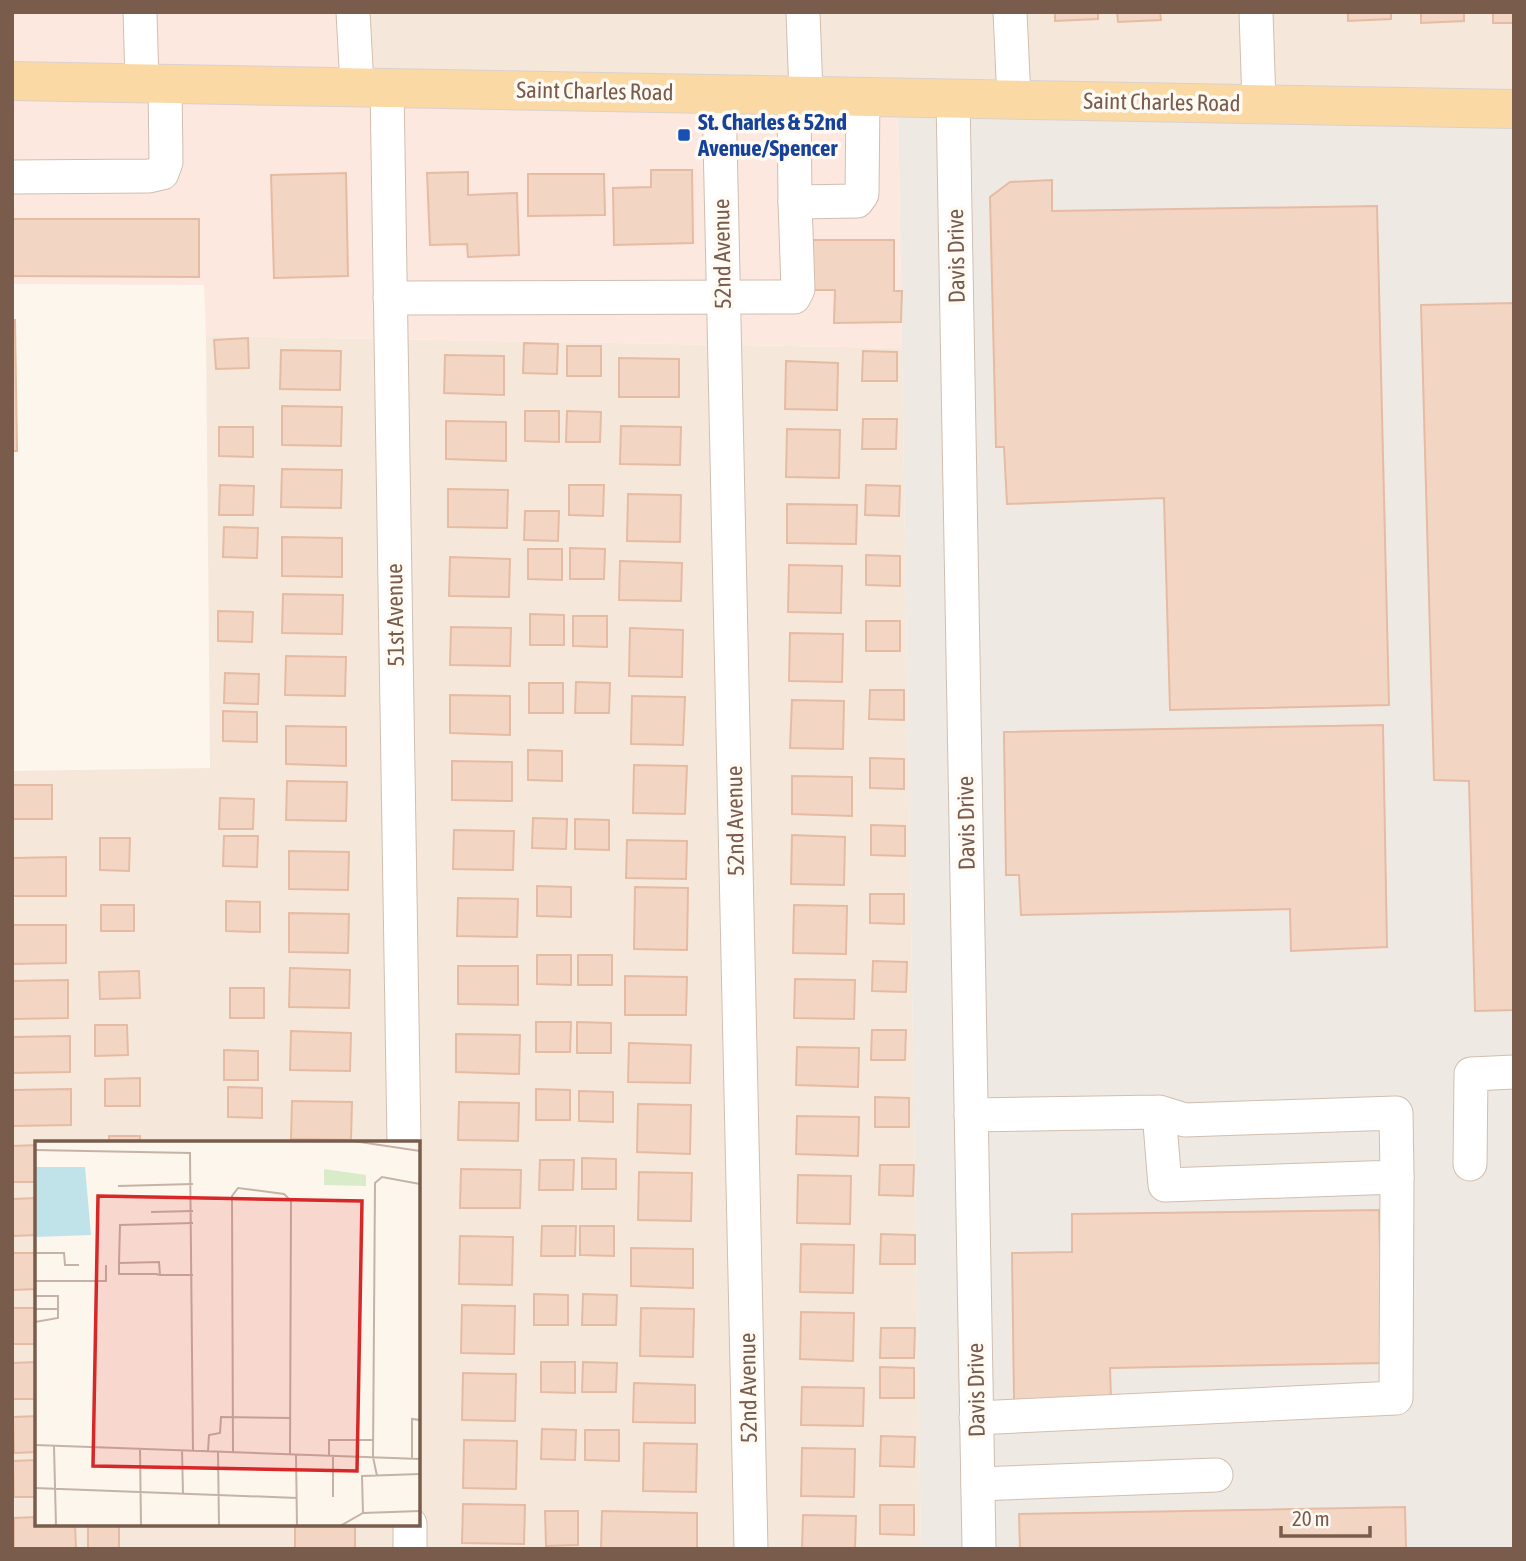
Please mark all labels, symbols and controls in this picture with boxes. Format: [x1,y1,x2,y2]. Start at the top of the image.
street label: Saint Charles Road [516,77,674,105]
street label: Saint Charles Road [1083,88,1241,116]
place label: St. Charles & 52nd Avenue/Spencer [697,109,847,161]
marker: St. Charles & 52nd Avenue/Spencer [676,127,692,143]
street label: 52nd Avenue [708,199,736,309]
street label: Davis Drive [942,209,970,303]
street label: 51st Avenue [381,563,409,667]
street label: 52nd Avenue [721,766,749,876]
street label: Davis Drive [952,776,980,870]
inset map [35,1141,420,1526]
street label: 52nd Avenue [734,1333,762,1443]
street label: Davis Drive [962,1343,990,1437]
scale bar [1281,1494,1370,1538]
text: 20 m [1292,1506,1330,1530]

